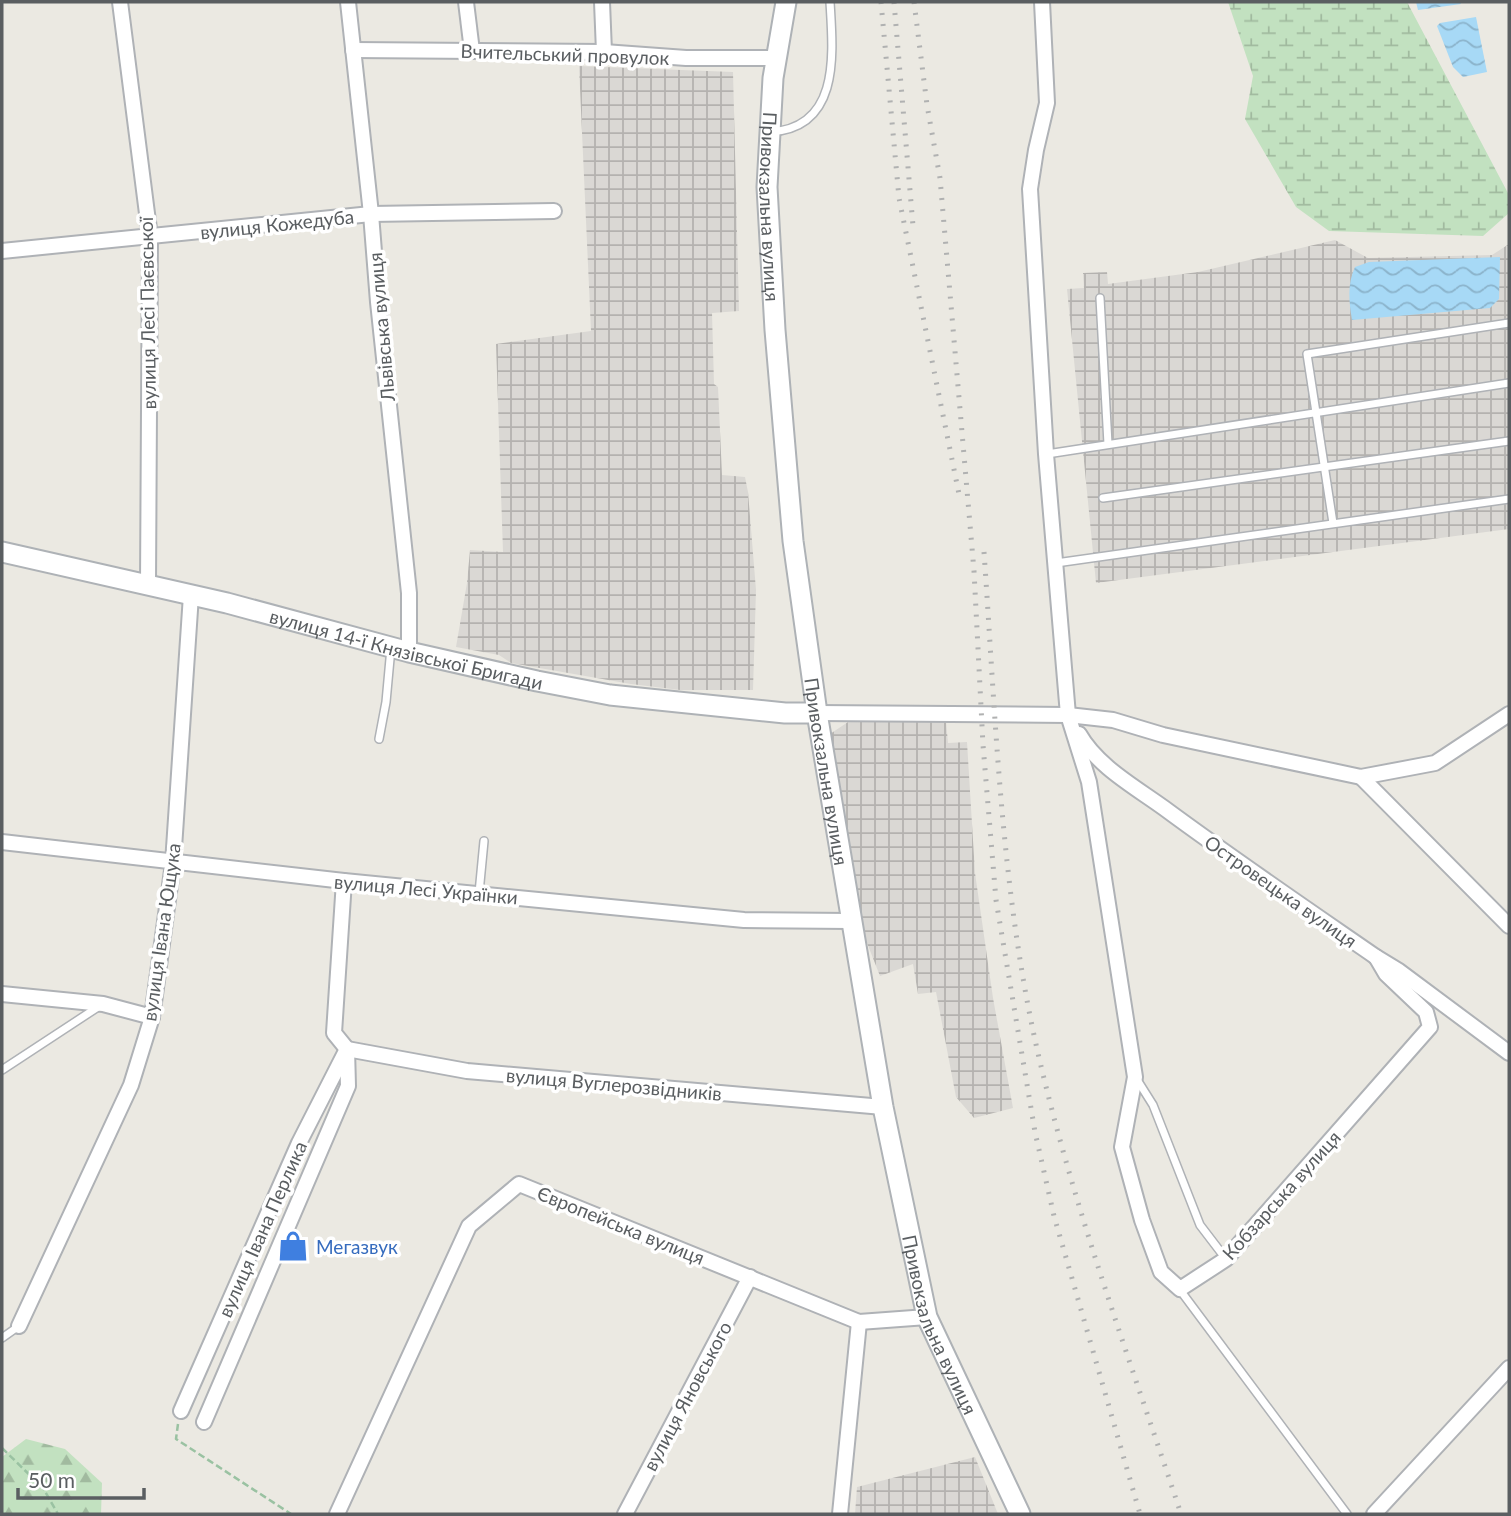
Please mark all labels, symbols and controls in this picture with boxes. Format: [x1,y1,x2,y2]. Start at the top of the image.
street label: Вчительський провулок [460,39,670,69]
street label: Привокзальна вулиця [755,111,785,302]
street label: вулиця Кожедуба [199,204,355,244]
street label: вулиця Лесі Паєвської [134,216,160,409]
street label: Львівська вулиця [363,252,399,403]
street label: вулиця 14-ї Князівської Бригади [267,604,545,693]
street label: Привокзальна вулиця [801,676,854,867]
street label: Островецька вулиця [1201,830,1361,952]
street label: вулиця Івана Ющука [137,841,185,1023]
street label: вулиця Лесі Українки [333,870,519,908]
street label: вулиця Вуглерозвідників [505,1063,723,1105]
street label: Кобзарська вулиця [1217,1126,1345,1264]
street label: вулиця Івана Перлика [213,1137,311,1321]
street label: Європейська вулиця [534,1181,708,1269]
shop icon: Мегазвук [276,1229,310,1263]
street label: Привокзальна вулиця [899,1233,983,1418]
place label: Мегазвук [316,1235,398,1258]
street label: вулиця Яновського [638,1317,736,1475]
scale bar [18,1456,144,1500]
text: 50 m [28,1467,75,1492]

